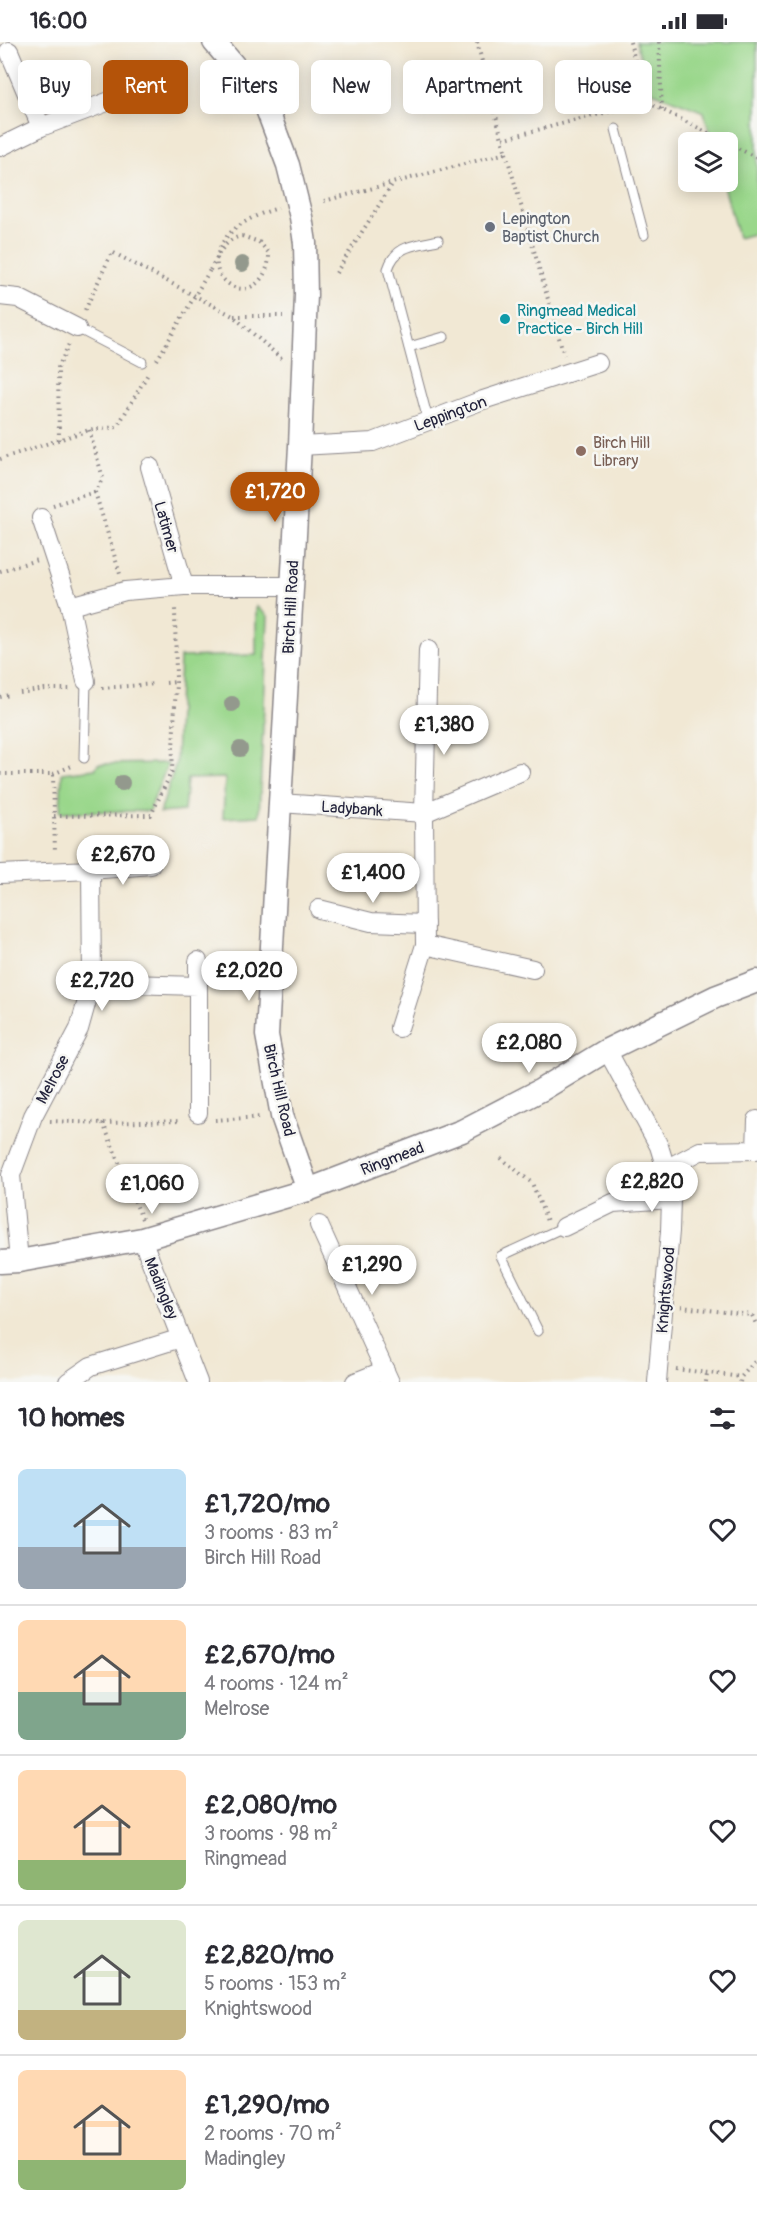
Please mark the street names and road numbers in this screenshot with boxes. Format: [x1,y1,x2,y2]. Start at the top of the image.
street label: Leppington [411,392,489,436]
street label: Latimer [149,499,183,556]
street label: Birch Hill Road [279,560,303,654]
street label: Ladybank [320,797,384,821]
street label: Birch Hill Road [259,1042,299,1138]
street label: Melrose [32,1052,74,1107]
street label: Ringmead [358,1138,427,1180]
street label: Knightswood [652,1246,680,1334]
street label: Madingley [140,1254,183,1322]

